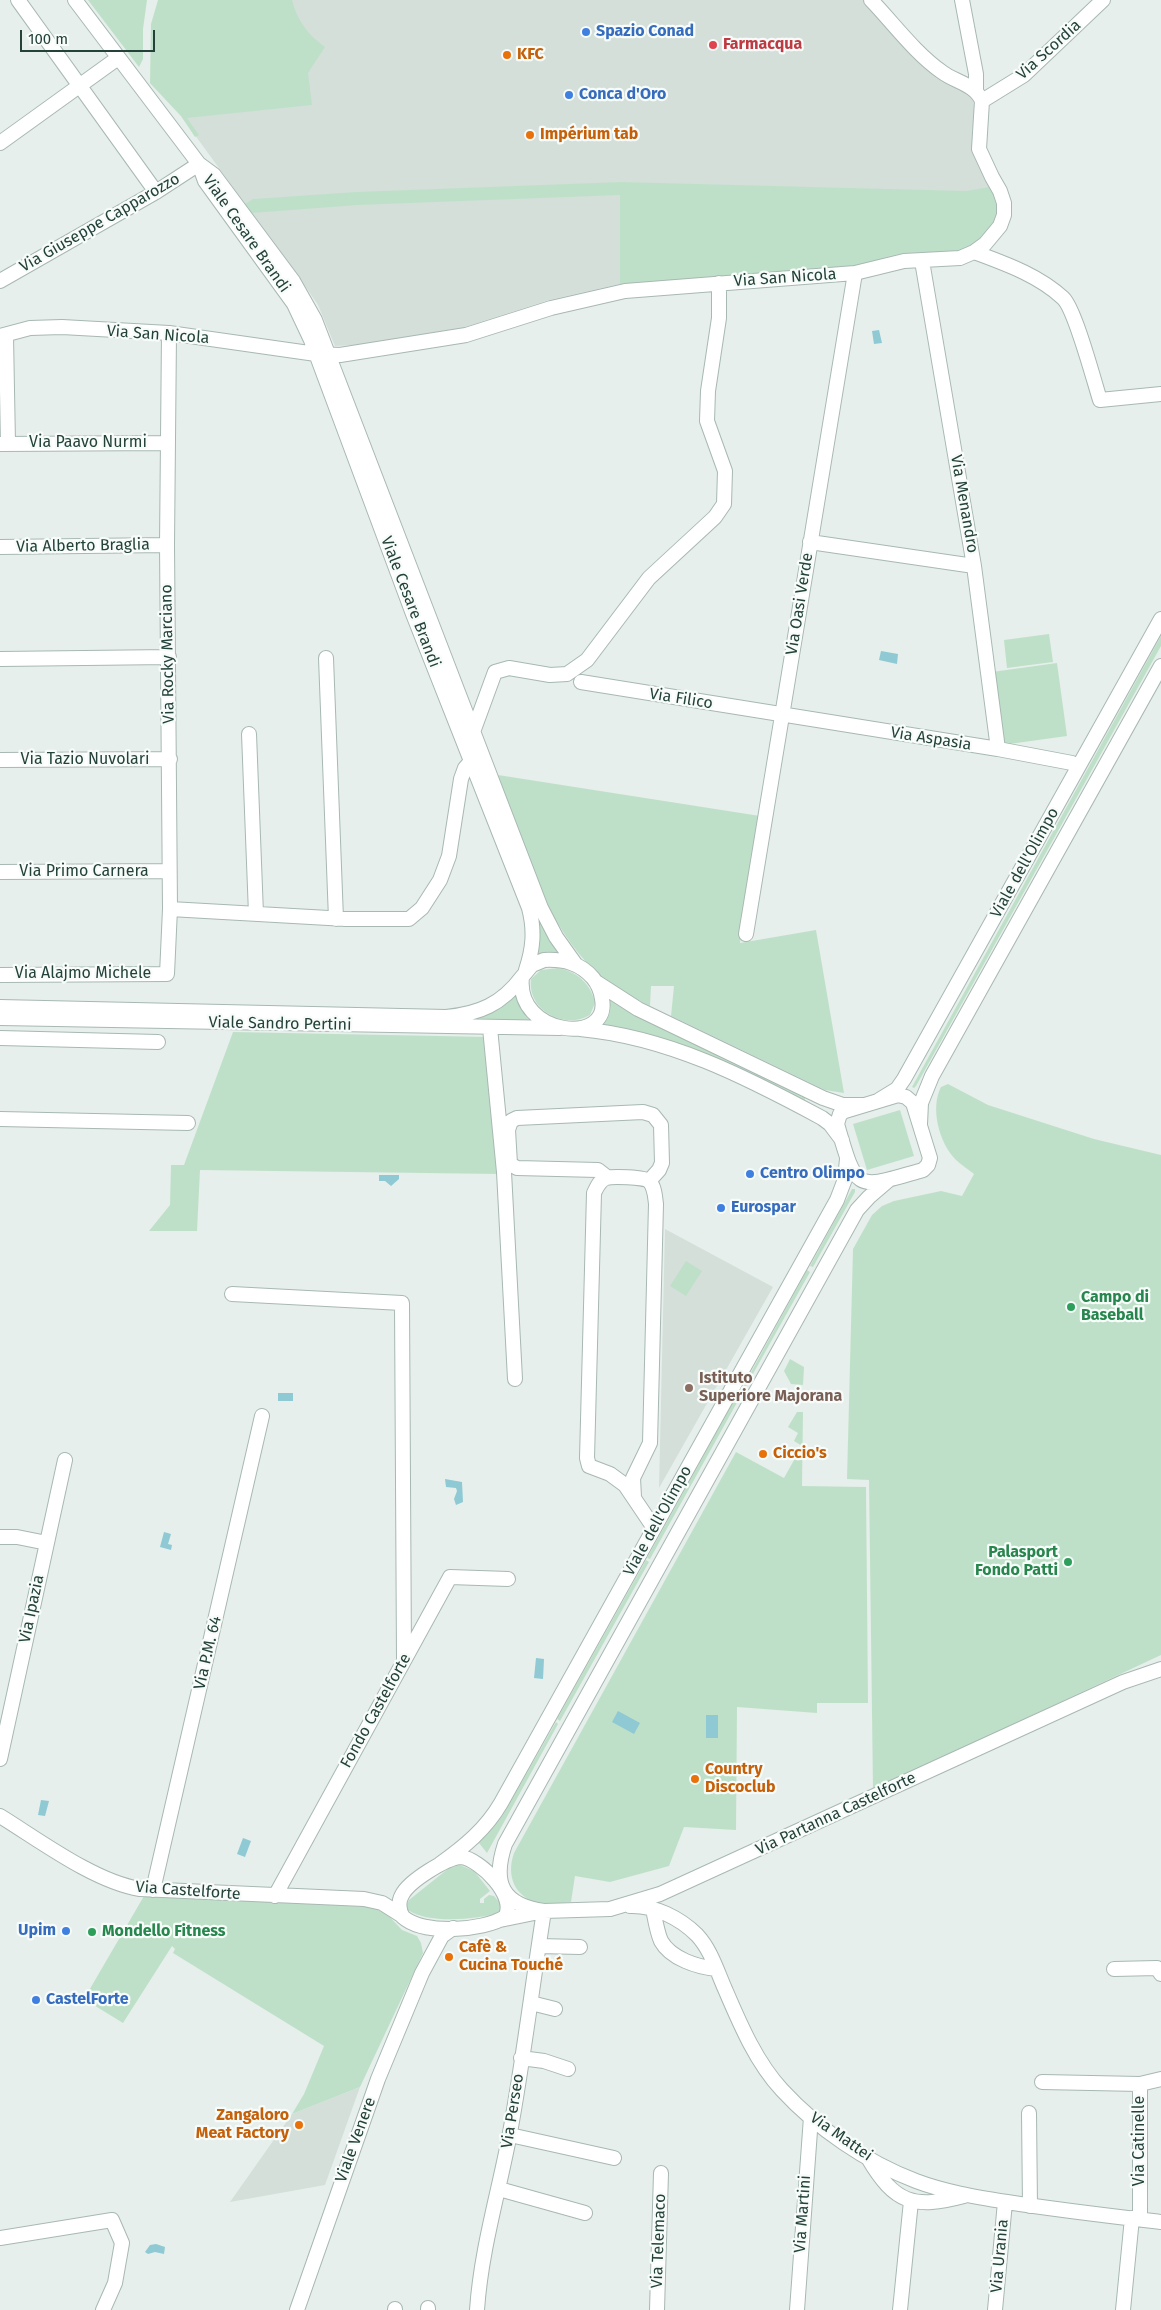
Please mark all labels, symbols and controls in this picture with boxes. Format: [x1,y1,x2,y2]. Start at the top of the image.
street label: Via Scordia [1013,16,1085,84]
scale bar [22,20,158,52]
place label: Spazio Conad [596,22,694,42]
marker: Spazio Conad [580,26,592,38]
text: 100 m [28,30,68,48]
place label: Farmacqua [723,35,802,55]
marker: Farmacqua [707,39,719,51]
place label: KFC [517,45,544,65]
marker: KFC [501,49,513,61]
place label: Conca d'Oro [579,85,666,105]
marker: Conca d'Oro [563,89,575,101]
place label: Impérium tab [540,125,638,145]
marker: Impérium tab [524,129,536,141]
street label: Via Giuseppe Capparozzo [17,169,183,277]
street label: Viale Cesare Brandi [198,172,294,296]
street label: Via San Nicola [733,265,837,291]
street label: Via San Nicola [106,322,210,348]
street label: Via Paavo Nurmi [29,433,147,453]
street label: Via Menandro [946,453,982,555]
street label: Viale Cesare Brandi [376,534,444,670]
street label: Via Alberto Braglia [16,535,150,557]
street label: Via Oasi Verde [782,552,818,656]
street label: Via Rocky Marciano [157,584,179,724]
street label: Via Filico [648,685,714,713]
street label: Via Aspasia [889,723,973,755]
street label: Via Tazio Nuvolari [20,750,150,770]
street label: Viale dell'Olimpo [987,804,1063,922]
street label: Via Primo Carnera [19,862,149,882]
street label: Via Alajmo Michele [15,964,151,984]
street label: Viale Sandro Pertini [208,1013,352,1035]
place label: Centro Olimpo [760,1164,865,1184]
marker: Centro Olimpo [744,1168,756,1180]
place label: Eurospar [731,1198,796,1218]
marker: Eurospar [715,1202,727,1214]
place label: Campo di Baseball [1081,1288,1149,1326]
marker: Campo di Baseball [1065,1301,1077,1313]
place label: Istituto Superiore Majorana [699,1369,842,1407]
marker: Istituto Superiore Majorana [683,1382,695,1394]
place label: Ciccio's [773,1444,827,1464]
marker: Ciccio's [757,1448,769,1460]
street label: Viale dell'Olimpo [620,1462,696,1580]
place label: Palasport Fondo Patti [975,1543,1058,1581]
marker: Palasport Fondo Patti [1062,1556,1074,1568]
street label: Via Ipazia [15,1573,49,1645]
street label: Via P.M. 64 [190,1614,226,1692]
street label: Fondo Castelforte [337,1650,415,1772]
place label: Country Discoclub [705,1760,775,1798]
street label: Via Partanna Castelforte [753,1768,919,1860]
marker: Country Discoclub [689,1773,701,1785]
street label: Via Castelforte [135,1878,241,1904]
place label: Upim [18,1921,56,1941]
place label: Mondello Fitness [102,1922,226,1942]
marker: Upim [60,1925,72,1937]
marker: Mondello Fitness [86,1926,98,1938]
place label: Cafè & Cucina Touché [459,1938,563,1976]
marker: Cafè & Cucina Touché [443,1951,455,1963]
place label: CastelForte [46,1990,129,2010]
marker: CastelForte [30,1994,42,2006]
street label: Via Perseo [498,2072,528,2150]
street label: Viale Venere [332,2095,380,2185]
street label: Via Catinelle [1130,2096,1150,2186]
place label: Zangaloro Meat Factory [196,2106,289,2144]
street label: Via Mattei [806,2108,876,2166]
marker: Zangaloro Meat Factory [293,2119,305,2131]
street label: Via Martini [791,2174,815,2254]
street label: Via Telemaco [648,2193,670,2289]
street label: Via Urania [987,2218,1013,2294]

